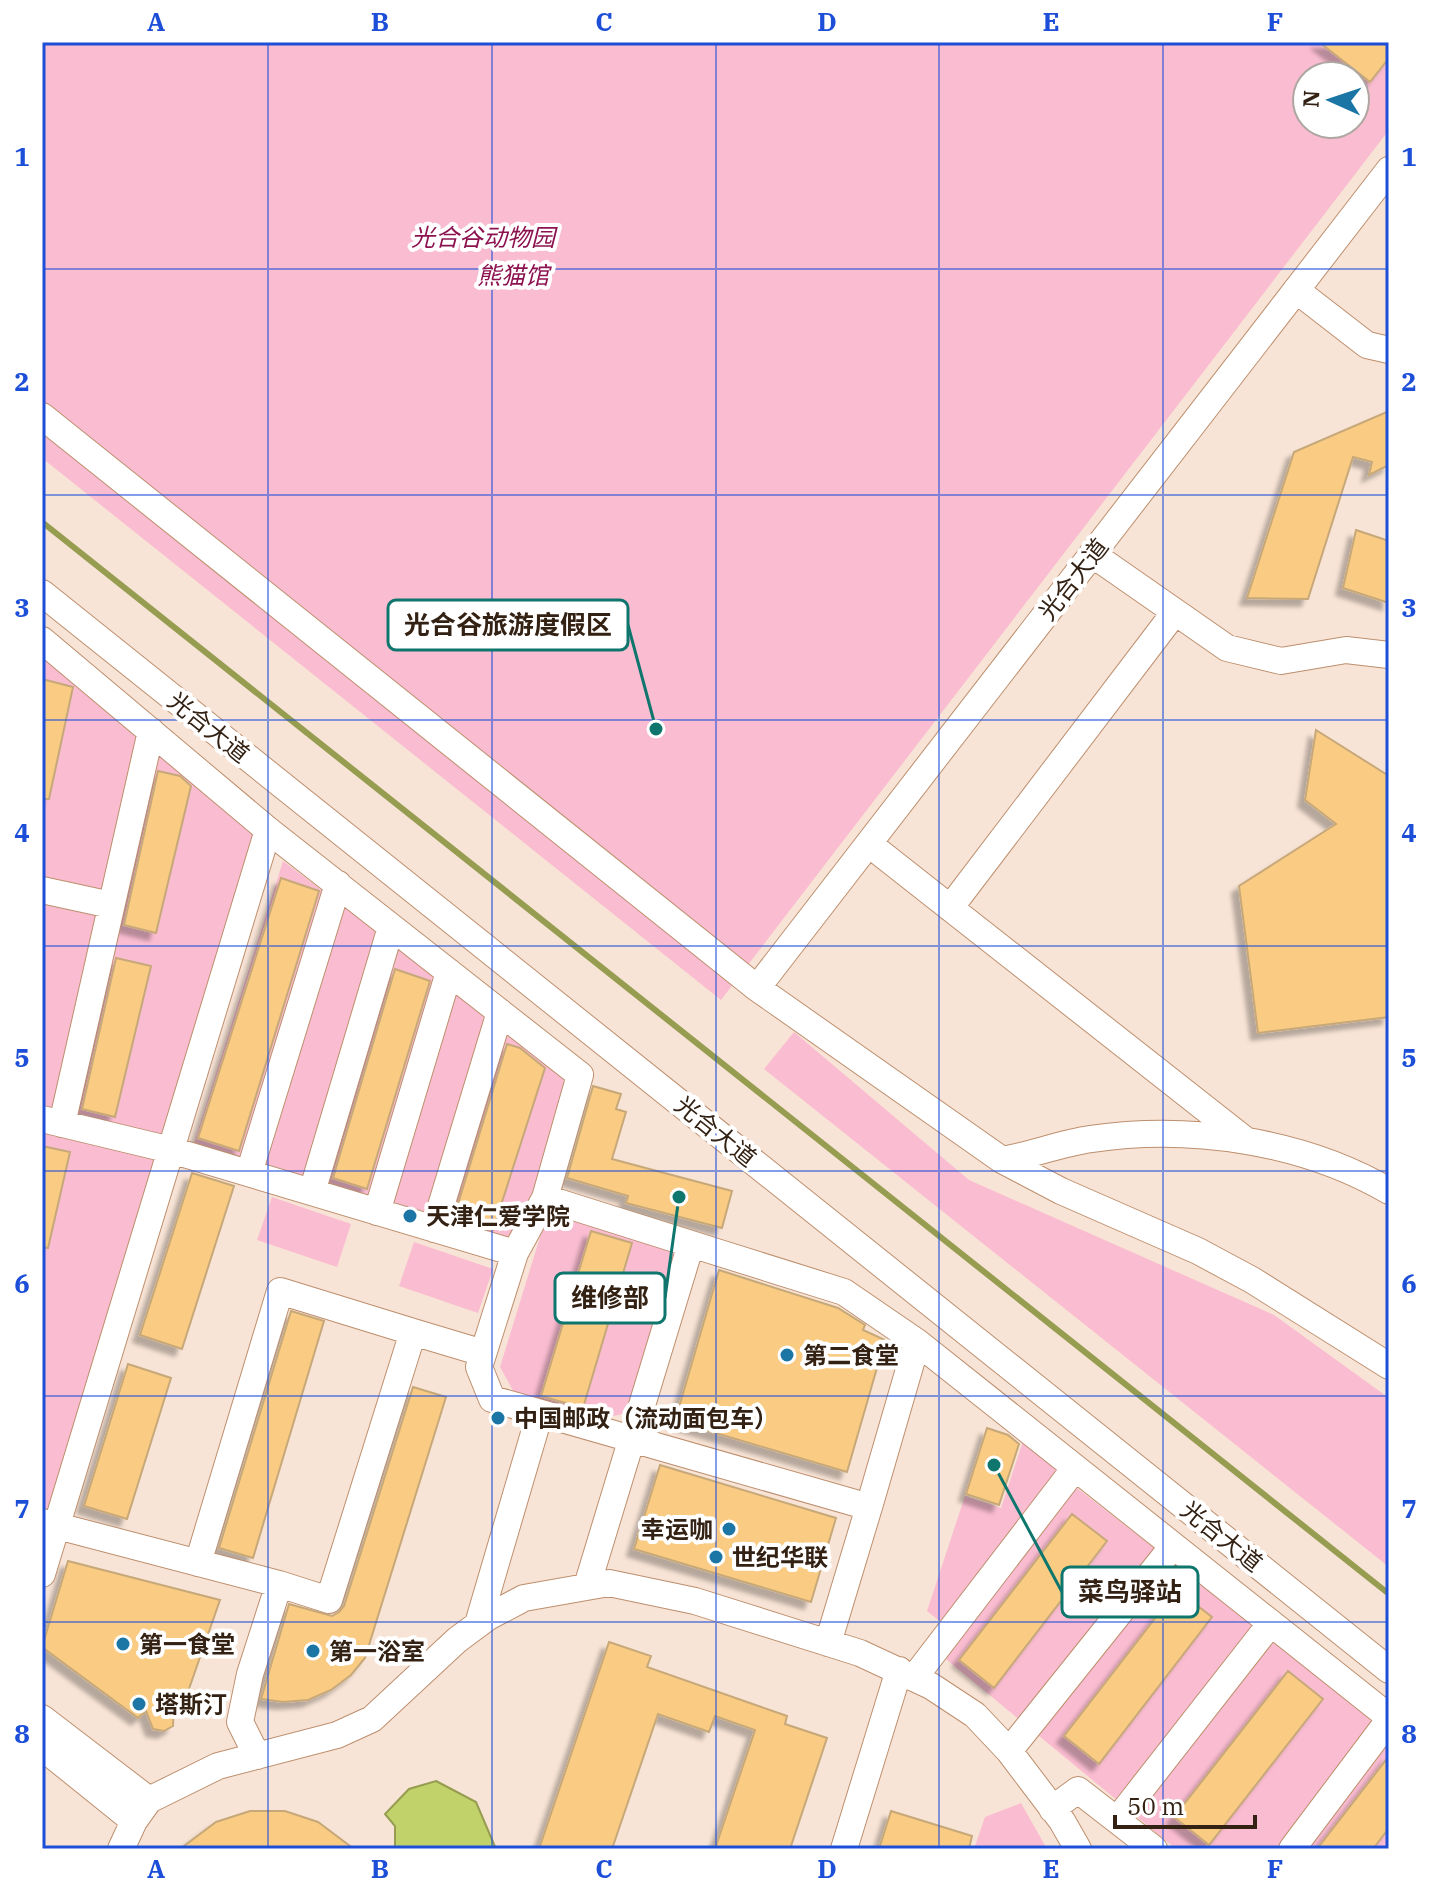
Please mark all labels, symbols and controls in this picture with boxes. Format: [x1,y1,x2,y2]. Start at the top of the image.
text: A [147,4,165,38]
text: B [371,4,389,38]
text: C [595,4,613,38]
text: D [817,4,837,38]
text: E [1042,4,1060,38]
text: F [1267,4,1283,38]
north arrow [1291,60,1371,140]
text: N [1296,89,1325,108]
text: 1 [14,139,30,173]
text: 1 [1401,139,1417,173]
park label: 光合谷动物园 [411,221,558,253]
park label: 熊猫馆 [477,259,552,291]
text: 2 [14,364,30,398]
text: 2 [1401,364,1417,398]
street label: 光合大道 [1031,531,1115,627]
text: 3 [14,590,30,624]
text: 3 [1401,590,1417,624]
callout: 光合谷旅游度假区 [388,600,628,650]
text: 光合谷旅游度假区 [404,607,612,641]
street label: 光合大道 [162,684,256,770]
text: 4 [14,815,30,849]
text: 4 [1401,815,1417,849]
text: 5 [14,1040,30,1074]
text: 5 [1401,1040,1417,1074]
street label: 光合大道 [669,1088,763,1174]
place label: 天津仁爱学院 [426,1200,570,1232]
marker: 天津仁爱学院 [401,1207,419,1225]
text: 6 [14,1266,30,1300]
text: 6 [1401,1266,1417,1300]
callout: 维修部 [555,1273,665,1323]
text: 维修部 [571,1280,649,1314]
place label: 第二食堂 [803,1339,899,1371]
marker: 第二食堂 [778,1346,796,1364]
place label: 中国邮政（流动面包车） [514,1402,778,1434]
marker: 中国邮政（流动面包车） [489,1409,507,1427]
text: 7 [14,1491,30,1525]
text: 7 [1401,1491,1417,1525]
street label: 光合大道 [1175,1493,1269,1579]
place label: 幸运咖 [641,1513,713,1545]
marker: 幸运咖 [720,1520,738,1538]
place label: 世纪华联 [732,1541,828,1573]
marker: 世纪华联 [707,1548,725,1566]
callout: 菜鸟驿站 [1062,1567,1198,1617]
text: 菜鸟驿站 [1078,1574,1182,1608]
place label: 第一食堂 [139,1628,235,1660]
marker: 第一食堂 [114,1635,132,1653]
place label: 第一浴室 [329,1635,425,1667]
marker: 第一浴室 [304,1642,322,1660]
place label: 塔斯汀 [155,1688,227,1720]
marker: 塔斯汀 [130,1695,148,1713]
text: 8 [14,1716,30,1750]
text: 8 [1401,1716,1417,1750]
scale bar [1115,1779,1255,1829]
text: 50 m [1127,1790,1184,1822]
text: A [147,1851,165,1885]
text: B [371,1851,389,1885]
text: C [595,1851,613,1885]
text: D [817,1851,837,1885]
text: E [1042,1851,1060,1885]
text: F [1267,1851,1283,1885]

